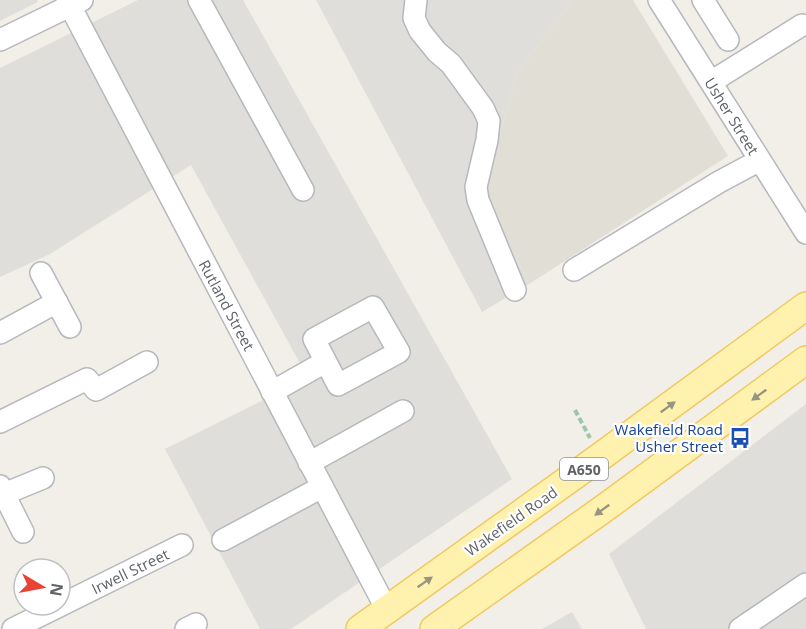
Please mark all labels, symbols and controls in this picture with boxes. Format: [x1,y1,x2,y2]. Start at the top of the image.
street label: Usher Street [700,74,764,158]
street label: Rutland Street [195,256,259,354]
one-way arrow [751,388,766,400]
one-way arrow [660,401,676,413]
place label: Wakefield Road Usher Street [615,419,723,456]
bus stop icon: Wakefield Road Usher Street [728,426,752,450]
road number: A650 [560,458,608,480]
street label: Wakefield Road [461,482,561,560]
one-way arrow [594,504,610,516]
street label: Irwell Street [88,544,172,598]
north arrow [12,557,72,617]
one-way arrow [416,576,432,588]
text: N [45,581,69,598]

